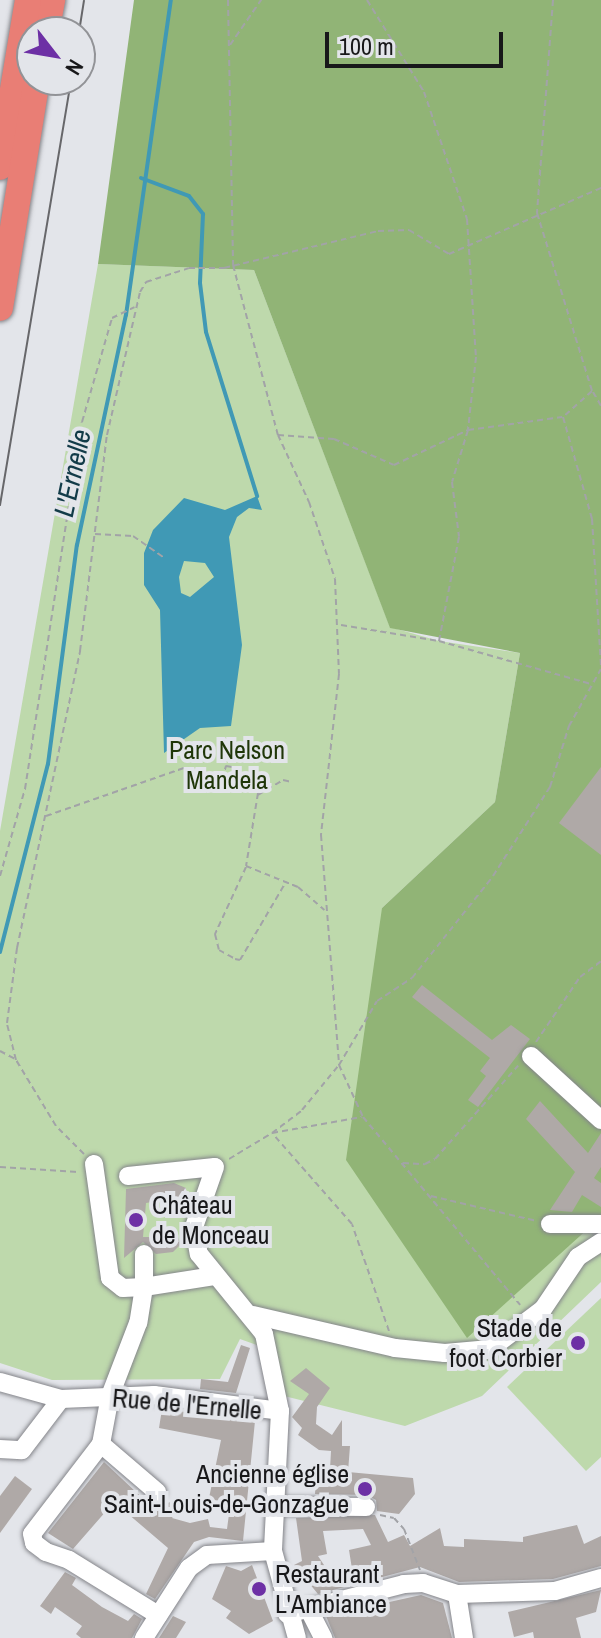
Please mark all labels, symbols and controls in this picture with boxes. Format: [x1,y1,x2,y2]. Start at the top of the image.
north arrow [16,16,96,96]
scale bar [329,16,507,66]
text: 100 m [339,30,394,62]
text: N [59,54,91,81]
water label: L'Ernelle [46,426,98,520]
park label: Parc Nelson Mandela [169,734,285,796]
place label: Château de Monceau [152,1189,269,1250]
marker: Château de Monceau [127,1211,145,1229]
place label: Stade de foot Corbier [449,1312,562,1374]
marker: Stade de foot Corbier [569,1334,587,1352]
street label: Rue de l'Ernelle [111,1382,263,1426]
place label: Ancienne église Saint-Louis-de-Gonzague [104,1458,349,1520]
marker: Ancienne église Saint-Louis-de-Gonzague [356,1480,374,1498]
place label: Restaurant L'Ambiance [275,1558,387,1620]
marker: Restaurant L'Ambiance [250,1580,268,1598]

